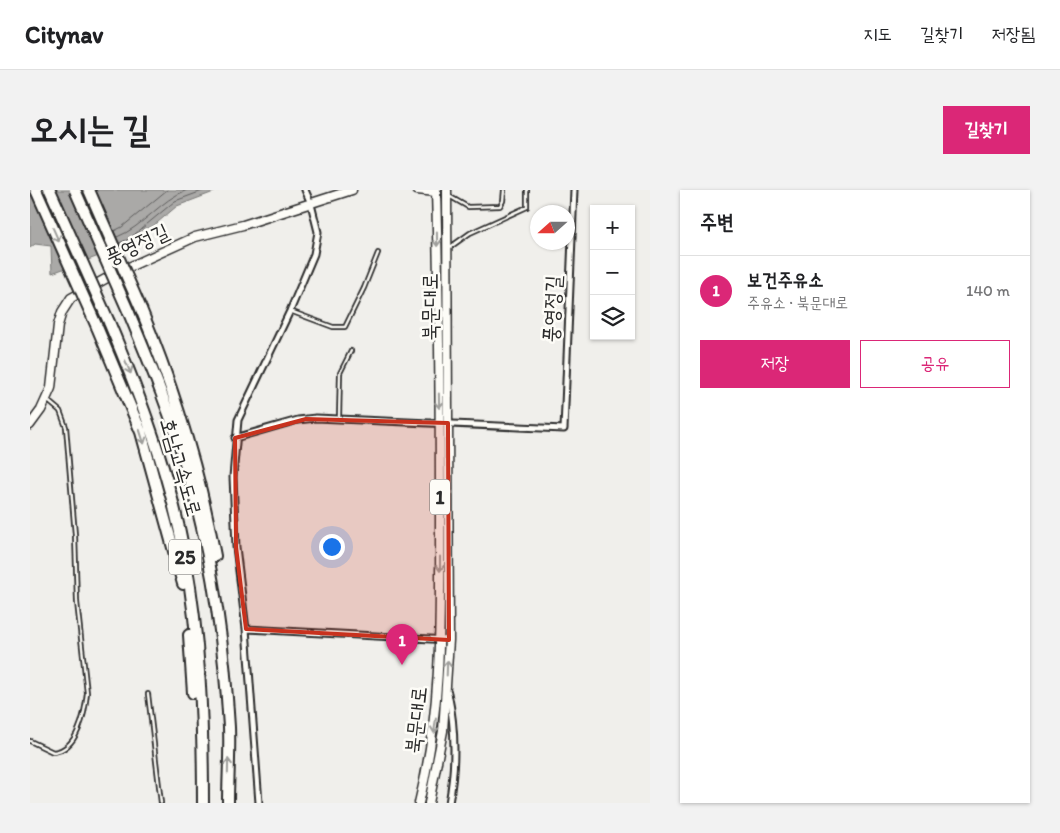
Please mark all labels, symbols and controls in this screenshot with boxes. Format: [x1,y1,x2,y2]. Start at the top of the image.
text: Citynav [25,20,103,49]
text: 지도 [863,23,892,45]
text: 길찾기 [920,23,964,45]
text: 저장됨 [992,23,1035,45]
button: 길찾기 [943,106,1030,154]
text: 오시는 길 [30,108,151,150]
north arrow [530,205,575,250]
map controls [590,205,635,340]
button: + [590,205,635,250]
text: 주변 [700,209,734,234]
street label: 풍영정길 [101,218,173,269]
one-way arrow [51,227,61,242]
one-way arrow [432,230,442,246]
button: − [590,250,635,295]
text: 보건주유소 [747,268,823,291]
street label: 북문대로 [417,273,442,341]
street label: 풍영정길 [537,274,566,343]
text: 1 [712,281,720,300]
text: 140 m [966,281,1010,300]
text: 주유소 · 북문대로 [747,293,848,312]
button: layers [590,295,635,340]
button: 저장 [700,340,850,388]
button: 공유 [860,340,1010,388]
one-way arrow [124,359,133,374]
one-way arrow [435,393,444,409]
street label: 호남고속도로 [155,415,207,519]
one-way arrow [138,428,147,444]
road number: 1 [430,480,450,514]
your location [319,534,345,560]
road number: 25 [169,540,201,574]
one-way arrow [435,555,445,571]
pin: 1 [386,624,418,665]
one-way arrow [443,661,452,677]
street label: 북문대로 [400,685,431,755]
one-way arrow [430,718,440,734]
one-way arrow [223,758,233,774]

